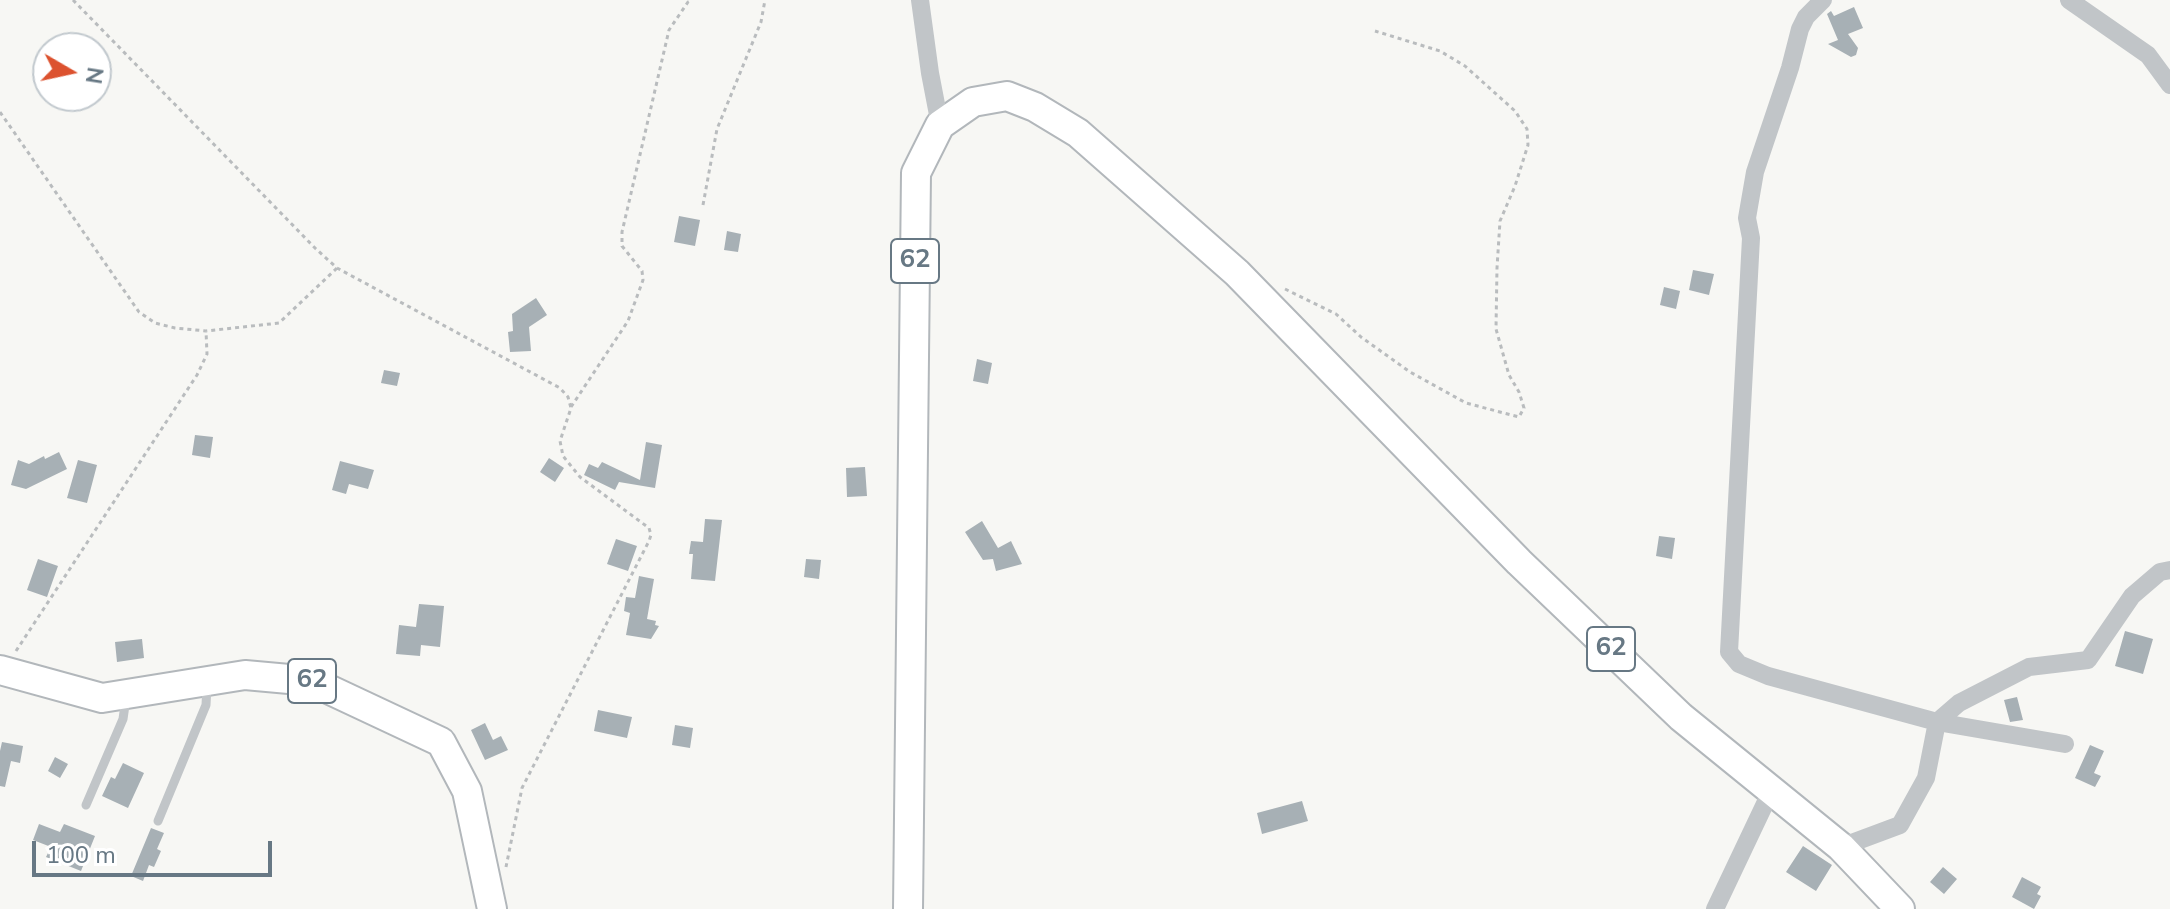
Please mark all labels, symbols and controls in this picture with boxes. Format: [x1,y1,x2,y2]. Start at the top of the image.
north arrow [32,32,112,112]
text: N [78,65,110,86]
road number: 62 [891,239,939,283]
road number: 62 [1587,627,1635,671]
road number: 62 [288,659,336,703]
scale bar [36,825,276,875]
text: 100 m [46,839,116,871]

